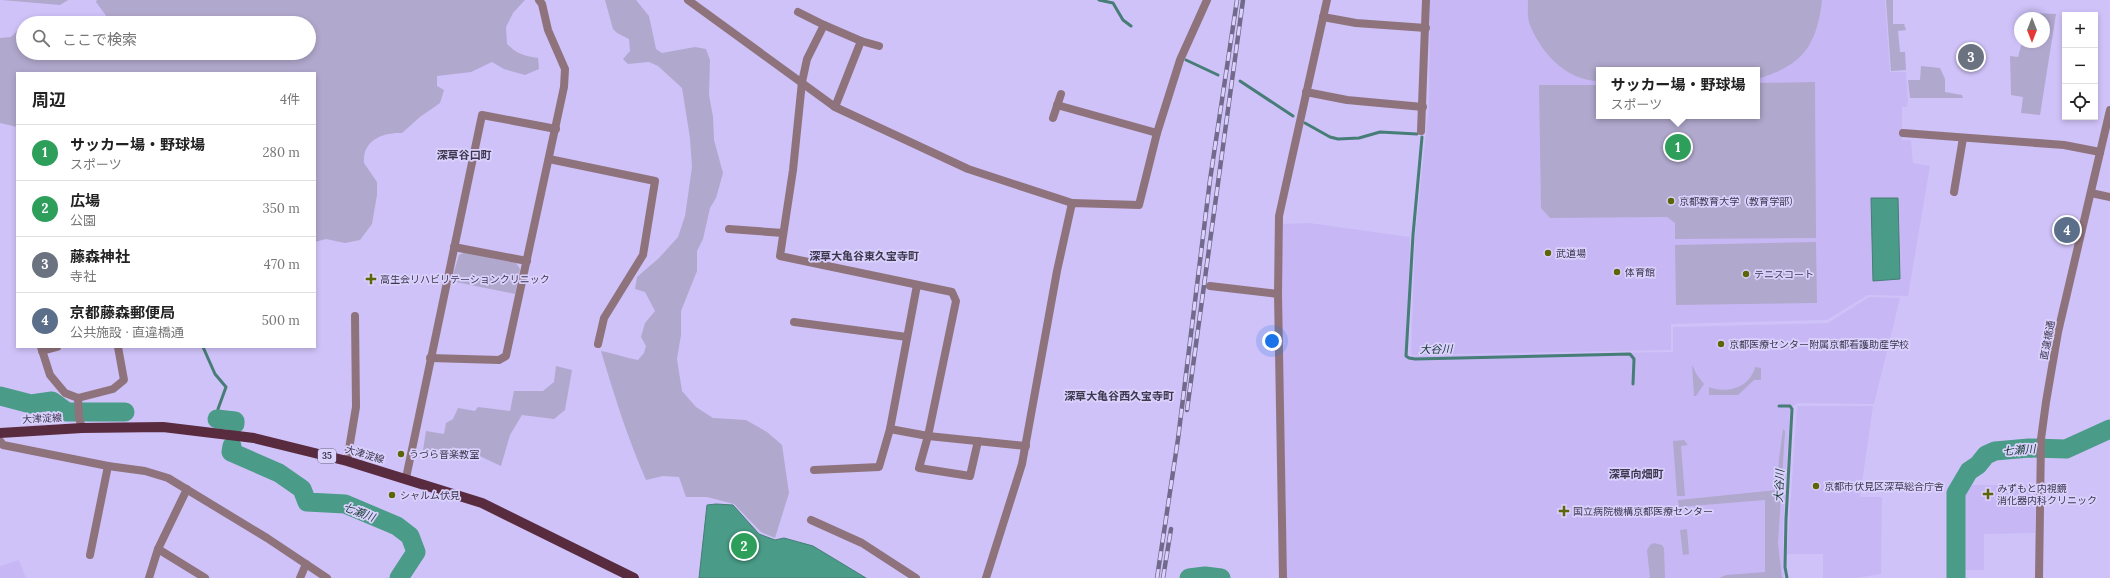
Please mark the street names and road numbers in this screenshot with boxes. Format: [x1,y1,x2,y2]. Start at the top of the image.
street label: 直違橋通 [2037,319,2058,361]
street label: 大津淀線 [22,411,62,426]
street label: 大津淀線 [344,443,386,466]
road number: 35 [318,449,336,463]

